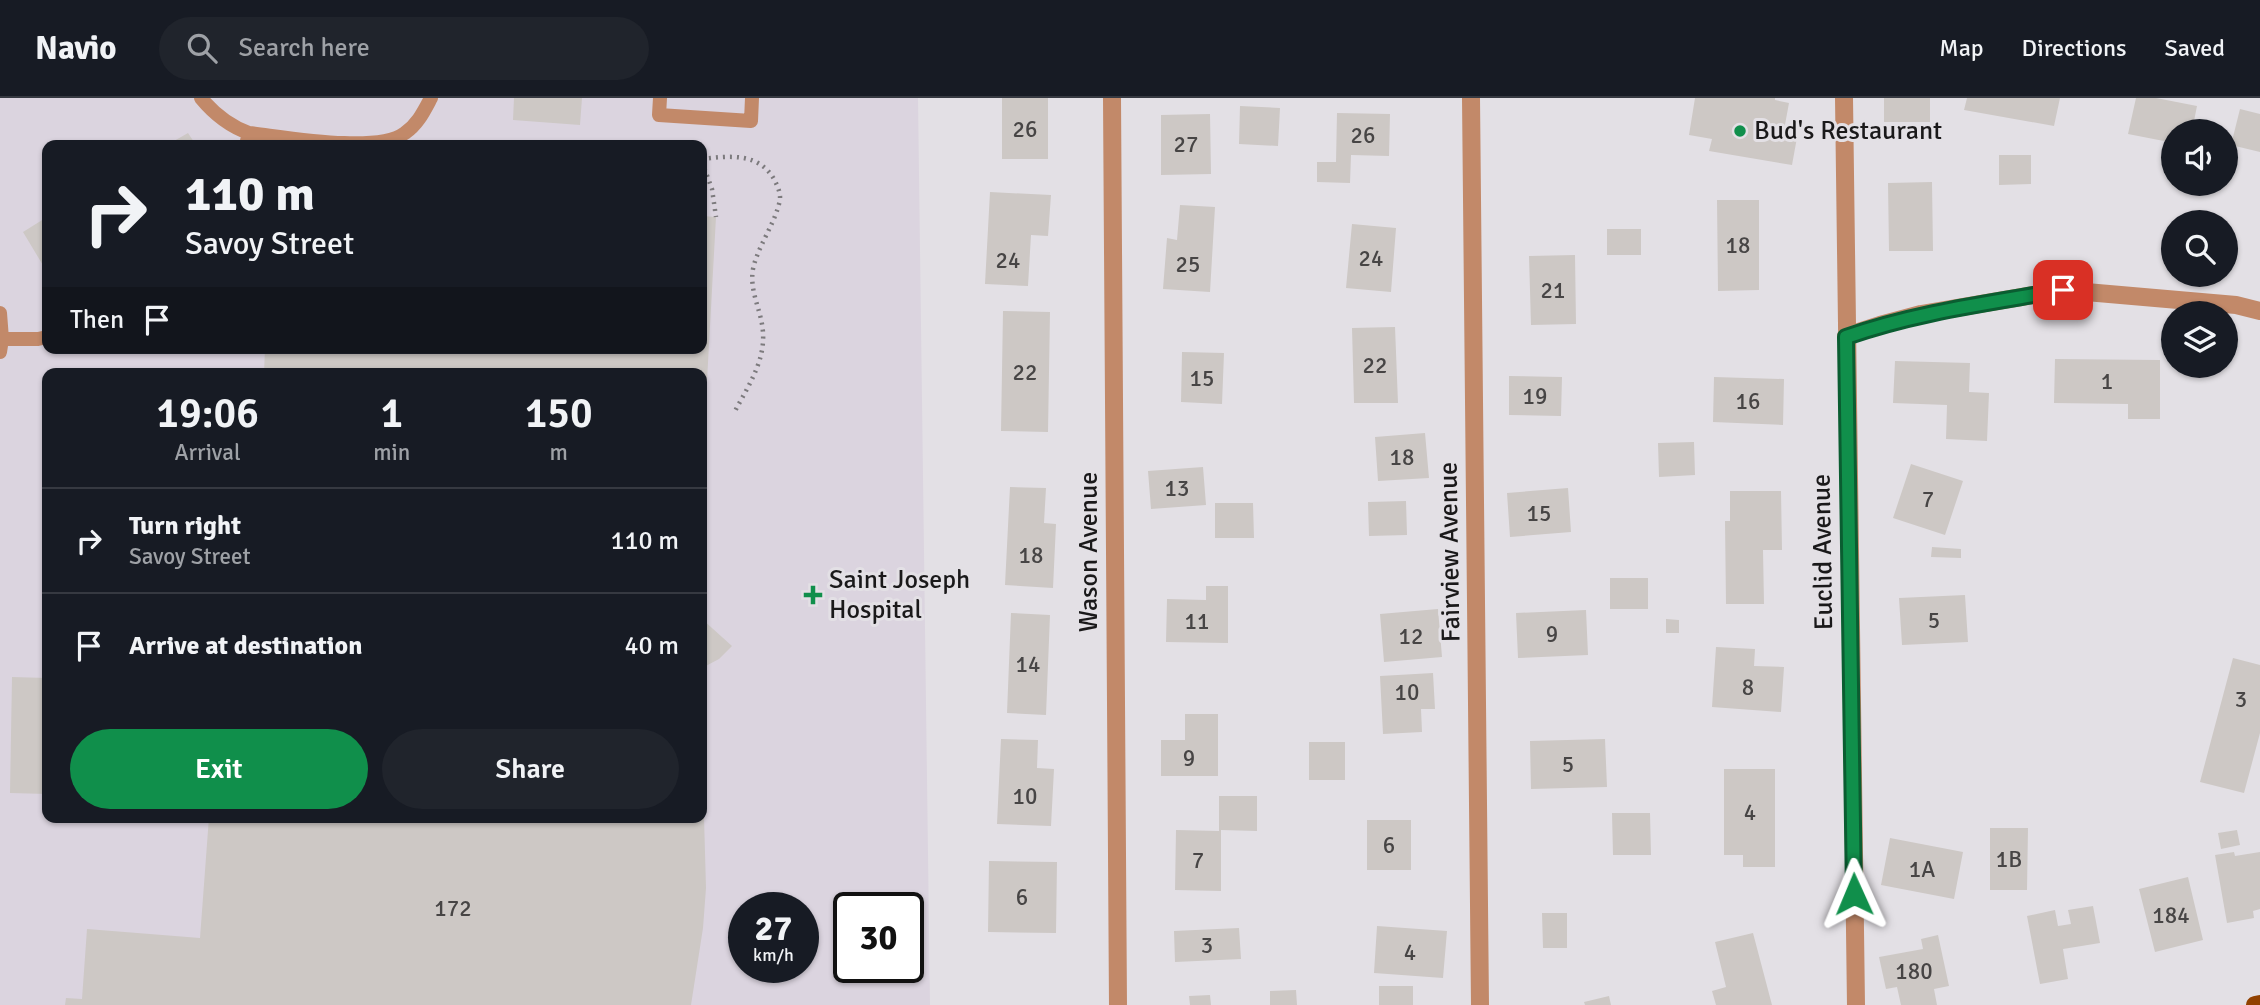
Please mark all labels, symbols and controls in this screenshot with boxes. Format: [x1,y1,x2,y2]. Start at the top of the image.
search box [159,17,649,80]
text: Navio [35,28,117,69]
icon: search [183,29,221,67]
text: Search here [239,32,370,64]
text: Map [1939,33,1984,63]
text: Directions [2022,33,2127,63]
text: Saved [2165,33,2225,63]
house number: 26 [1013,115,1037,144]
place label: Bud's Restaurant [1754,115,1942,147]
map controls [2161,119,2238,378]
button: sound [2161,119,2238,196]
house number: 26 [1351,121,1375,150]
marker: Bud's Restaurant [1732,123,1748,139]
house number: 27 [1174,130,1198,159]
text: 110 m [185,164,315,224]
icon: right [70,168,161,259]
button: search [2161,210,2238,287]
text: Savoy Street [185,224,354,263]
house number: 18 [1726,231,1750,260]
house number: 24 [1359,244,1383,273]
house number: 24 [996,246,1020,275]
house number: 25 [1176,250,1200,279]
pin [2033,260,2093,320]
icon: arrive [2044,271,2082,309]
house number: 21 [1541,276,1565,305]
icon: arrive [138,301,176,339]
button: layers [2161,301,2238,378]
text: Then [70,304,124,336]
house number: 22 [1363,351,1387,380]
house number: 22 [1013,358,1037,387]
house number: 15 [1190,364,1214,393]
house number: 1 [2101,367,2113,396]
house number: 19 [1523,382,1547,411]
house number: 16 [1736,387,1760,416]
text: 19:06 [156,388,259,439]
text: 1 [380,388,403,439]
text: 150 [525,388,593,439]
text: Arrival [174,438,241,467]
text: min [373,438,410,467]
text: m [549,438,568,467]
house number: 18 [1390,443,1414,472]
street label: Fairview Avenue [1432,462,1468,642]
street label: Wason Avenue [1073,472,1105,632]
house number: 13 [1165,474,1189,503]
street label: Euclid Avenue [1806,474,1840,630]
house number: 7 [1922,485,1934,514]
house number: 15 [1527,499,1551,528]
text: Turn right [129,510,241,542]
icon: right [70,522,108,560]
text: 110 m [610,525,679,557]
house number: 18 [1019,541,1043,570]
text: Savoy Street [129,542,251,571]
place label: Saint Joseph Hospital [829,564,970,626]
marker: Saint Joseph Hospital [803,585,823,605]
house number: 5 [1928,606,1940,635]
house number: 11 [1185,607,1209,636]
house number: 9 [1546,620,1558,649]
house number: 12 [1399,622,1423,651]
icon: arrive [70,627,108,665]
text: Arrive at destination [129,630,362,662]
text: 40 m [624,630,679,662]
house number: 14 [1016,650,1040,679]
house number: 8 [1742,673,1754,702]
house number: 10 [1395,678,1419,707]
house number: 3 [2235,685,2247,714]
button: Exit [70,729,368,809]
button: Share [382,729,679,809]
house number: 9 [1183,744,1195,773]
house number: 5 [1562,750,1574,779]
house number: 10 [1013,782,1037,811]
house number: 4 [1744,798,1756,827]
house number: 6 [1383,831,1395,860]
house number: 1B [1996,845,2022,874]
house number: 7 [1192,846,1204,875]
house number: 1A [1909,855,1935,884]
position arrow [1817,857,1891,931]
house number: 6 [1016,883,1028,912]
speed limit sign: 30 [833,892,924,983]
house number: 172 [434,894,472,923]
house number: 184 [2152,901,2190,930]
text: 27 [755,907,792,950]
house number: 3 [1201,931,1213,960]
house number: 4 [1404,938,1416,967]
text: km/h [753,944,794,966]
house number: 180 [1895,957,1933,986]

